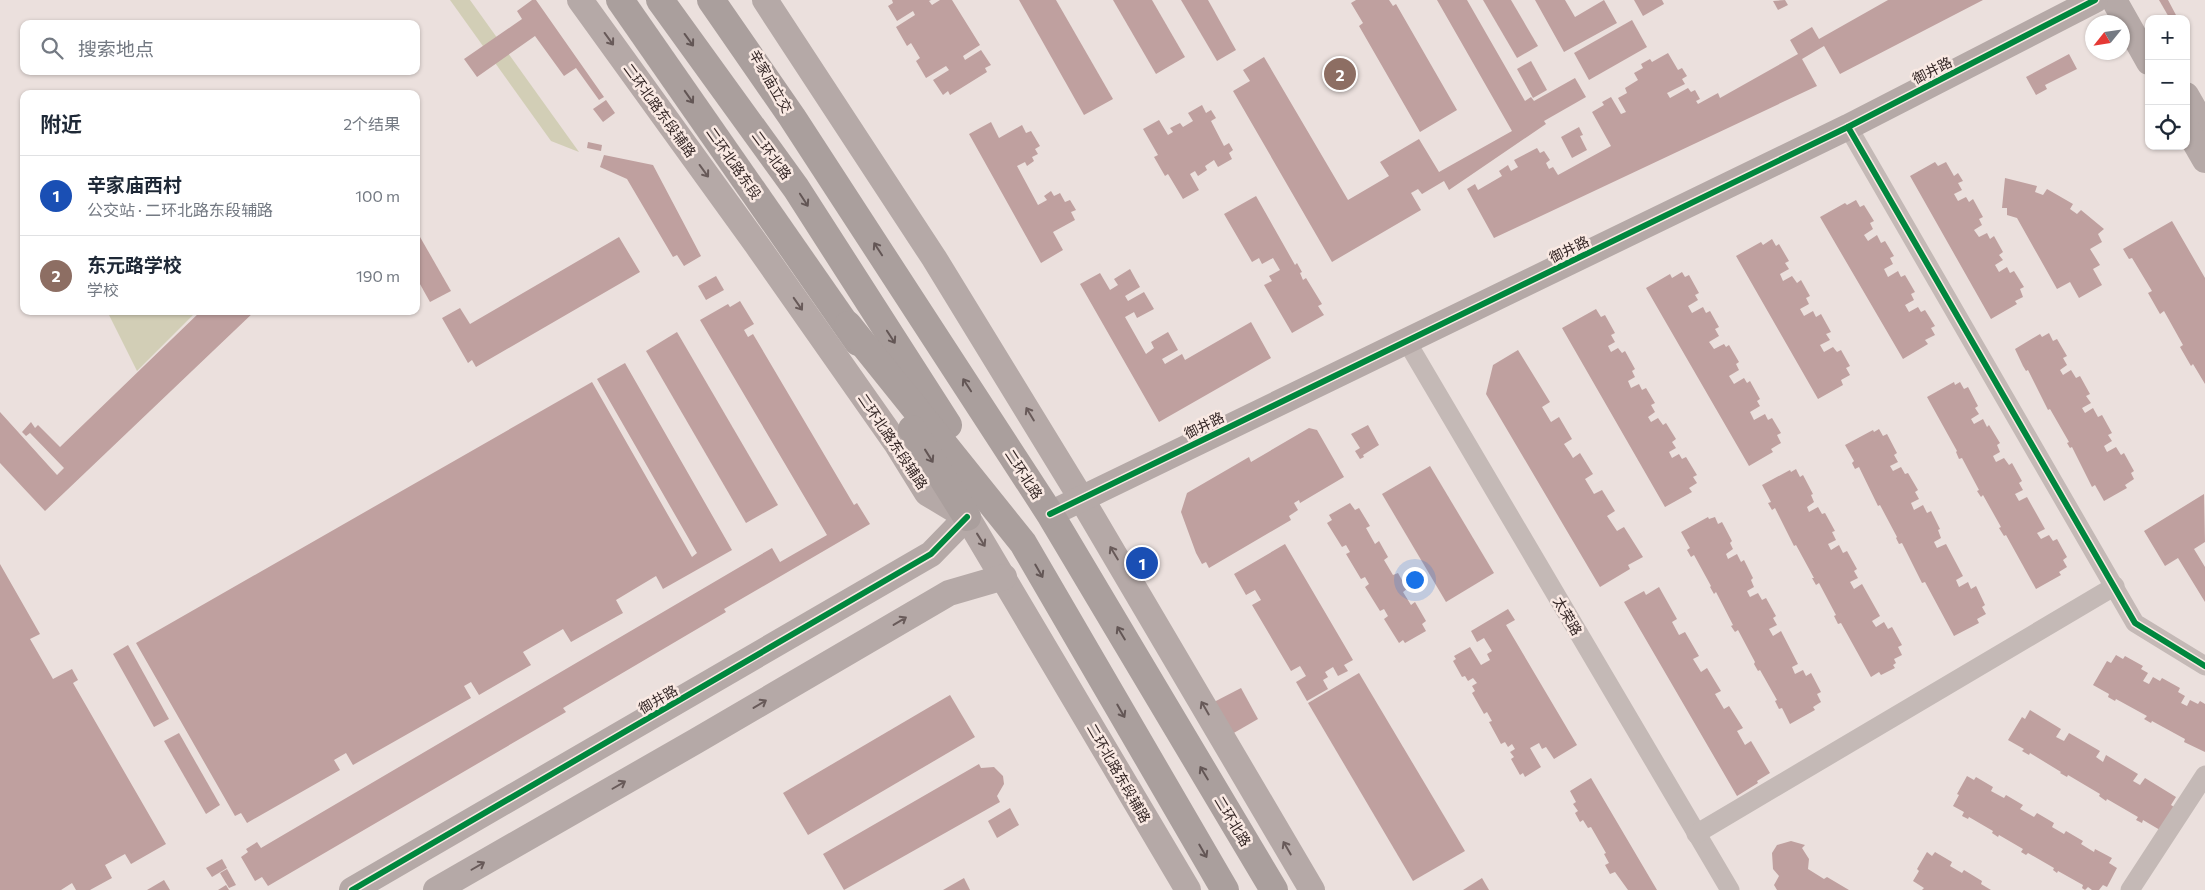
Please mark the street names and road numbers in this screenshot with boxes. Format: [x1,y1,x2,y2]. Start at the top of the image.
street label: 辛家庙立交 [746,46,796,116]
street label: 御井路 [1909,53,1955,87]
street label: 二环北路东段辅路 [620,60,700,160]
street label: 二环北路东段 [703,124,765,202]
street label: 二环北路 [749,127,795,183]
street label: 御井路 [1546,232,1592,266]
street label: 二环北路东段辅路 [855,390,931,492]
street label: 御井路 [1181,408,1227,442]
street label: 二环北路 [1002,446,1046,502]
street label: 太荣路 [1550,594,1586,638]
street label: 御井路 [636,681,680,717]
street label: 二环北路东段辅路 [1084,720,1154,826]
street label: 二环北路 [1211,793,1255,849]

